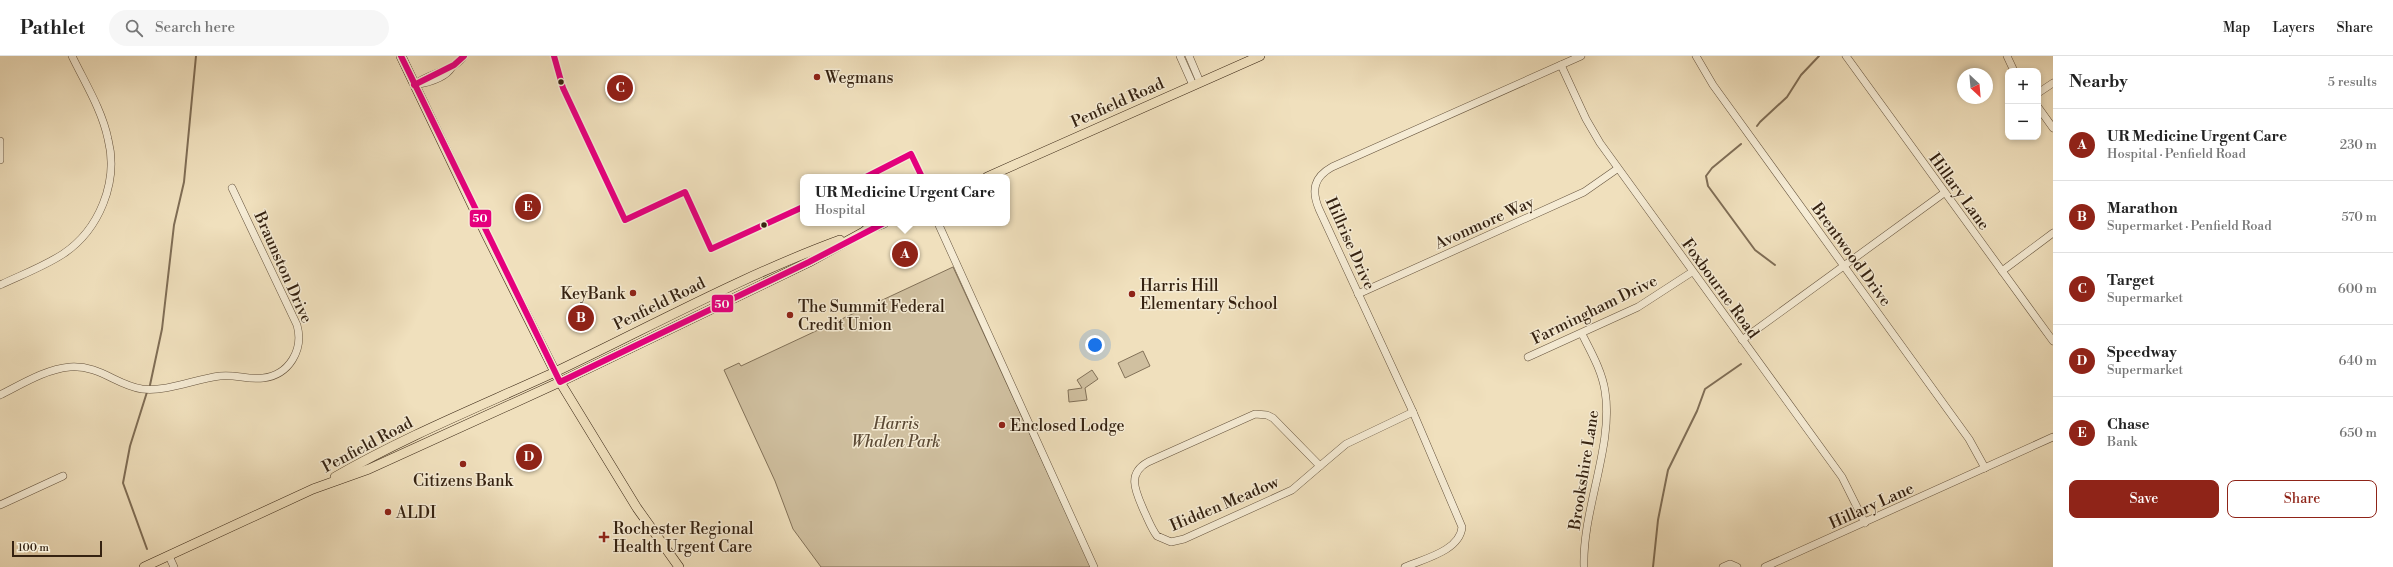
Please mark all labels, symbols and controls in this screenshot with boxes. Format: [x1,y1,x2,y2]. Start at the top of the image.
search box [109,10,389,46]
text: Pathlet [20,16,85,40]
icon: search [123,17,145,39]
text: Search here [155,18,235,37]
text: Map [2223,19,2250,37]
text: Layers [2272,19,2315,37]
text: Share [2337,19,2373,37]
place label: Wegmans [824,68,894,88]
north arrow [1957,68,1993,104]
map controls [2005,68,2041,140]
button: + [2005,68,2041,104]
text: Nearby [2069,71,2128,93]
marker: Wegmans [812,72,822,82]
pin: C [607,73,633,103]
street label: Penfield Road [1068,74,1167,132]
text: 5 results [2328,74,2377,90]
unlabelled marker [556,77,566,87]
button: − [2005,104,2041,140]
text: UR Medicine Urgent Care [2107,127,2287,146]
text: A [2077,137,2087,153]
text: 230 m [2340,137,2377,153]
text: Hospital · Penfield Road [2107,146,2246,162]
street label: Hillary Lane [1924,149,1994,234]
popup [800,174,1010,226]
text: UR Medicine Urgent Care [815,183,995,202]
pin: E [515,192,541,222]
street label: Avonmore Way [1431,192,1537,254]
street label: Hillrise Drive [1321,194,1379,293]
street label: Brentwood Drive [1806,198,1896,310]
text: Marathon [2107,199,2178,218]
text: Hospital [815,202,865,218]
street label: Braunston Drive [249,208,317,326]
line badge: 50 [469,209,492,228]
text: B [2077,209,2087,225]
text: 570 m [2341,209,2377,225]
text: 50 [473,212,487,226]
text: Supermarket · Penfield Road [2107,218,2272,234]
unlabelled marker [759,220,769,230]
street label: Foxbourne Road [1677,235,1763,342]
pin: A [892,239,918,269]
street label: Farmingham Drive [1528,271,1661,349]
text: Target [2107,271,2154,290]
street label: Penfield Road [610,273,709,335]
place label: Harris Hill Elementary School [1140,276,1278,314]
text: C [2077,281,2087,297]
text: 600 m [2338,281,2377,297]
place label: KeyBank [560,284,627,304]
marker: KeyBank [628,288,638,298]
marker: Harris Hill Elementary School [1127,289,1137,299]
text: Supermarket [2107,290,2183,306]
line badge: 50 [711,294,734,313]
place label: The Summit Federal Credit Union [798,297,945,335]
text: 50 [715,298,729,312]
pin: B [568,303,594,333]
marker: The Summit Federal Credit Union [785,310,795,320]
your location [1085,335,1105,355]
text: Speedway [2107,343,2177,362]
text: D [2077,353,2087,369]
text: 640 m [2338,353,2377,369]
text: Supermarket [2107,362,2183,378]
street label: Brookshire Lane [1564,409,1603,533]
street label: Penfield Road [319,413,416,477]
park label: Harris Whalen Park [851,414,941,452]
text: Chase [2107,415,2150,434]
place label: Enclosed Lodge [1010,416,1125,436]
marker: Enclosed Lodge [997,420,1007,430]
text: E [2077,425,2087,441]
text: 650 m [2339,425,2377,441]
text: Bank [2107,434,2137,450]
pin: D [516,442,542,472]
marker: Citizens Bank [458,459,468,469]
place label: Citizens Bank [413,471,515,491]
street label: Hidden Meadow [1167,472,1283,536]
street label: Hillary Lane [1826,478,1917,533]
button: Save [2069,480,2219,518]
button: Share [2227,480,2377,518]
place label: ALDI [395,503,436,523]
marker: ALDI [383,507,393,517]
place label: Rochester Regional Health Urgent Care [613,519,754,557]
marker: Rochester Regional Health Urgent Care [598,531,610,543]
scale bar [12,539,102,558]
text: 100 m [18,541,49,555]

